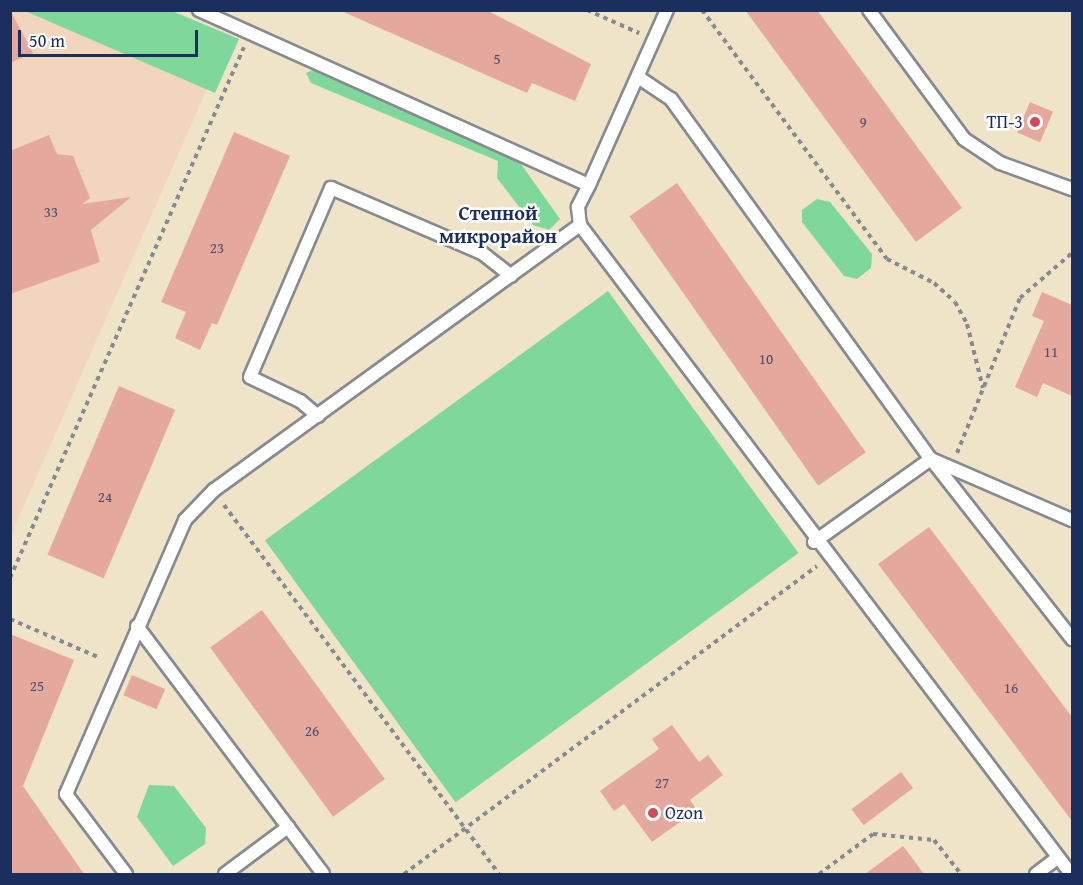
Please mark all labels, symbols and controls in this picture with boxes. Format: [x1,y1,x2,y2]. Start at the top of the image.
scale bar [21,18,201,56]
text: 50 m [29,27,65,54]
house number: 5 [493,50,501,68]
place label: ТП-3 [986,111,1023,133]
house number: 9 [859,113,867,131]
marker: ТП-3 [1028,115,1042,129]
district label: Степной микрорайон [439,200,557,247]
house number: 33 [44,203,58,221]
house number: 23 [210,239,224,257]
house number: 11 [1044,343,1058,361]
house number: 10 [759,350,773,368]
house number: 24 [98,488,112,506]
house number: 25 [30,677,44,695]
house number: 16 [1004,679,1018,697]
house number: 26 [305,722,319,740]
house number: 27 [655,774,669,792]
place label: Ozon [665,802,703,824]
marker: Ozon [646,806,660,820]

